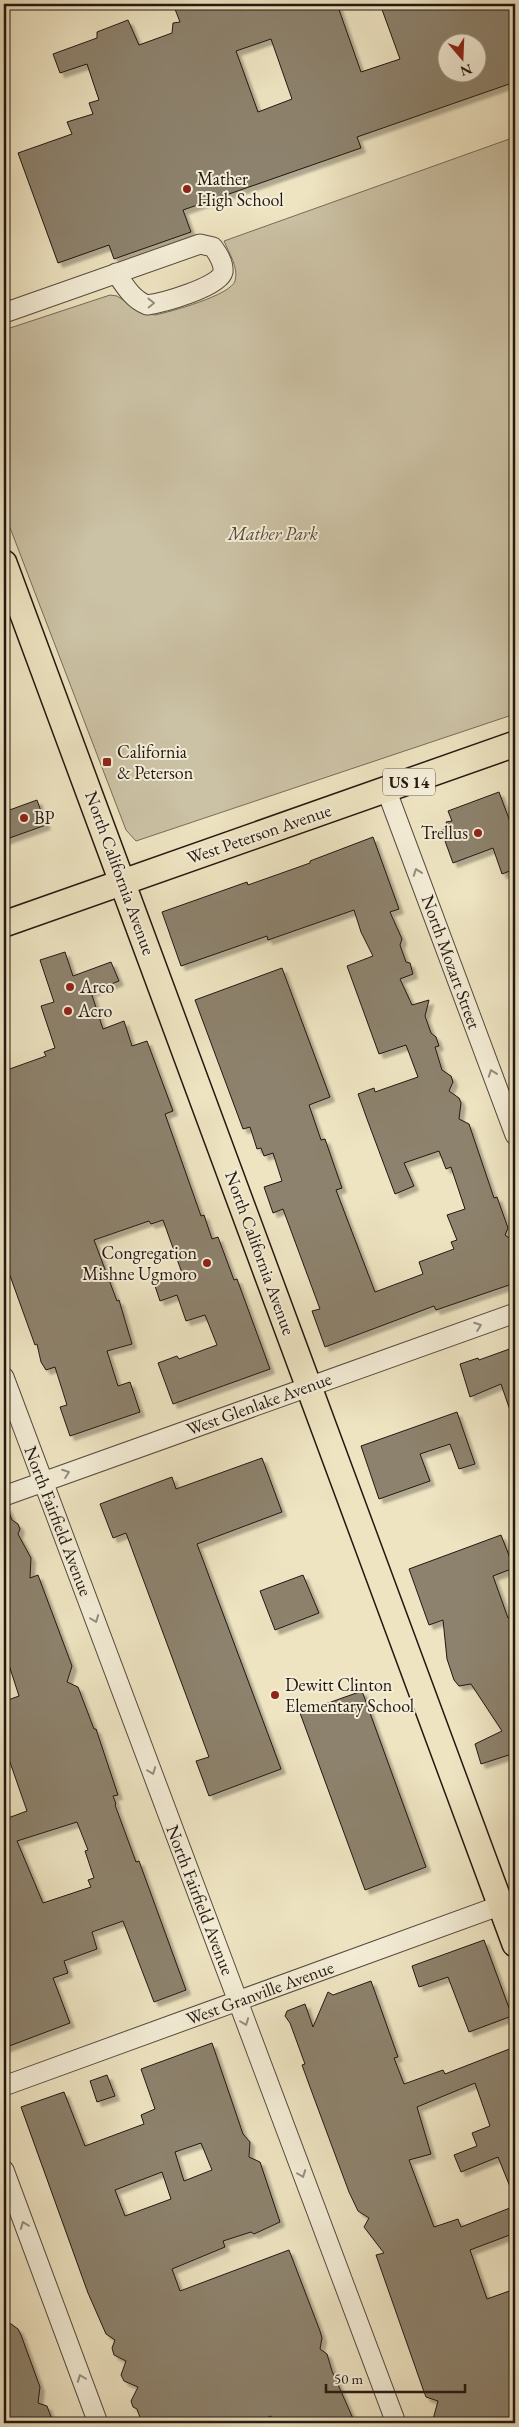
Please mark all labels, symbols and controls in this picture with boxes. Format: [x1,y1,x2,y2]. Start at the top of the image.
north arrow [436,32,486,82]
text: N [457,60,475,81]
place label: Mather High School [197,167,284,211]
marker: Mather High School [181,183,193,195]
one-way arrow [147,297,155,308]
park label: Mather Park [227,522,318,545]
place label: California & Peterson [117,740,194,784]
marker: California & Peterson [101,756,113,768]
road number: US 14 [383,769,435,796]
street label: North California Avenue [80,788,161,958]
street label: West Peterson Avenue [184,798,334,869]
place label: BP [34,806,55,829]
marker: BP [18,812,30,824]
place label: Trellus [421,821,468,844]
marker: Trellus [472,827,484,839]
one-way arrow [413,868,423,877]
street label: North Mozart Street [417,892,487,1032]
place label: Arco [79,975,114,998]
marker: Arco [64,981,76,993]
place label: Acro [77,999,113,1022]
marker: Acro [62,1005,74,1017]
one-way arrow [488,1070,498,1078]
street label: North California Avenue [220,1168,301,1338]
place label: Congregation Mishne Ugmoro [82,1241,197,1285]
marker: Congregation Mishne Ugmoro [201,1257,213,1269]
one-way arrow [473,1322,481,1332]
street label: West Glenlake Avenue [183,1367,335,1440]
street label: North Fairfield Avenue [19,1442,98,1599]
one-way arrow [61,1469,70,1479]
one-way arrow [89,1614,99,1623]
place label: Dewitt Clinton Elementary School [285,1673,414,1717]
marker: Dewitt Clinton Elementary School [269,1689,281,1701]
one-way arrow [146,1767,156,1775]
street label: North Fairfield Avenue [161,1821,240,1978]
street label: West Granville Avenue [183,1955,337,2030]
one-way arrow [239,2017,249,2026]
one-way arrow [296,2169,306,2178]
one-way arrow [20,2222,30,2230]
scale bar [326,2362,465,2394]
text: 50 m [334,2369,363,2388]
one-way arrow [77,2374,87,2382]

